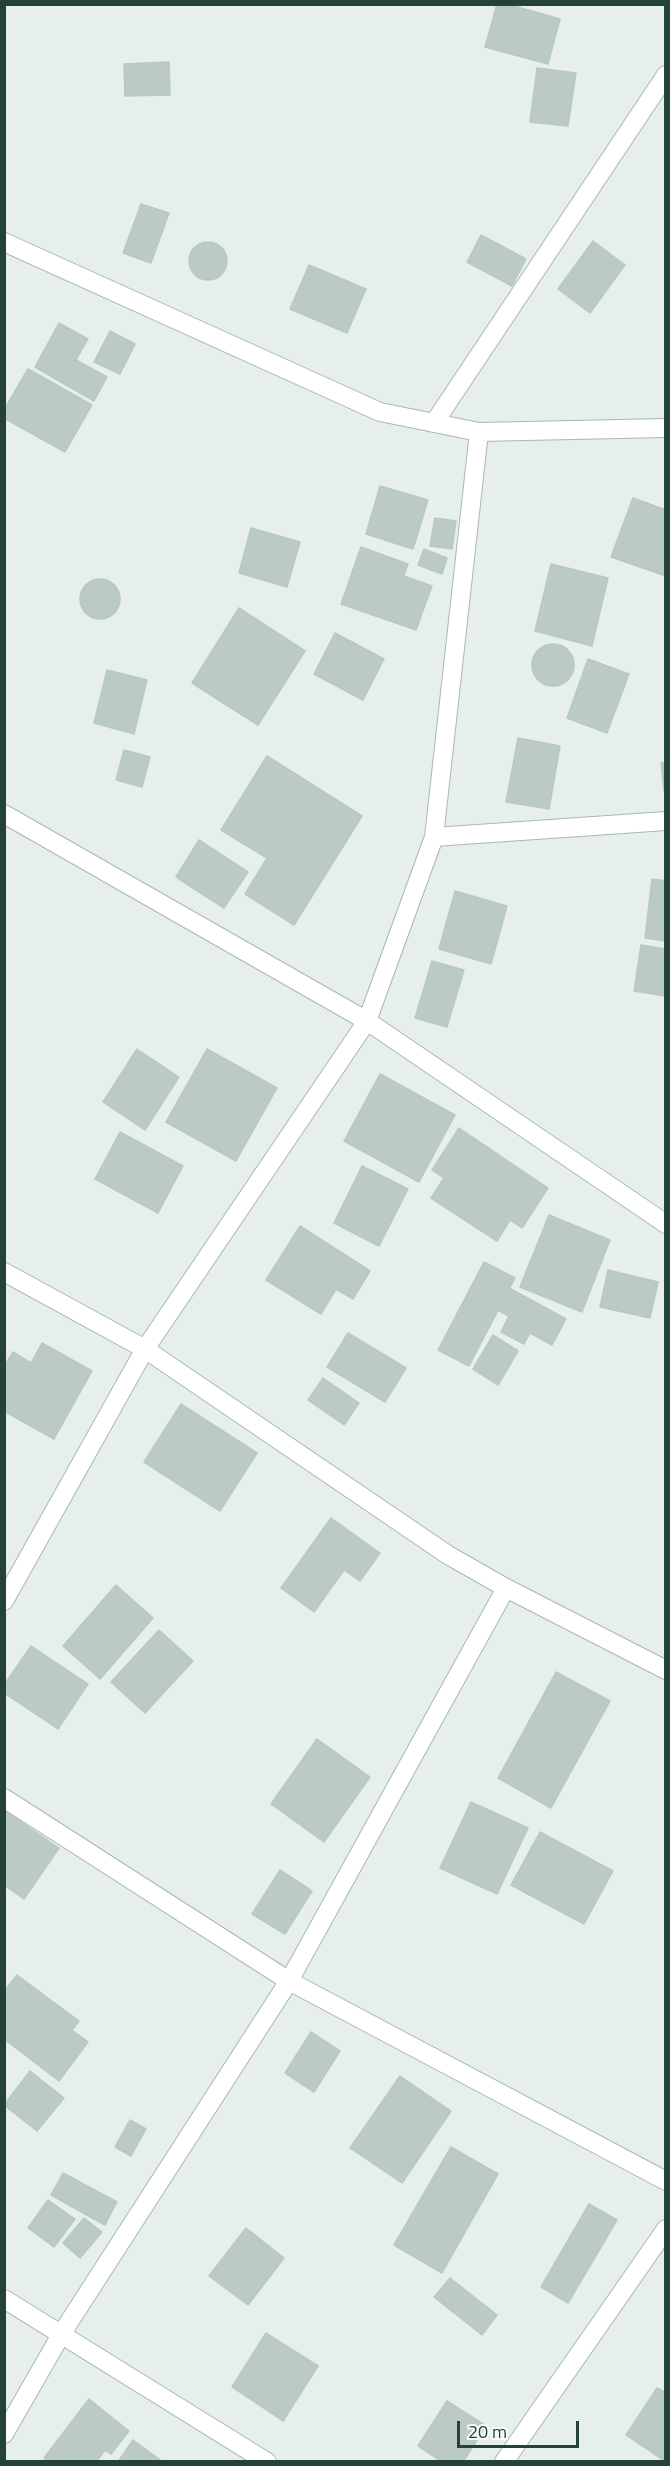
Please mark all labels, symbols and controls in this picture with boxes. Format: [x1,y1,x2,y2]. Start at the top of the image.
scale bar [460,2409,582,2447]
text: 20 m [468,2418,507,2445]

